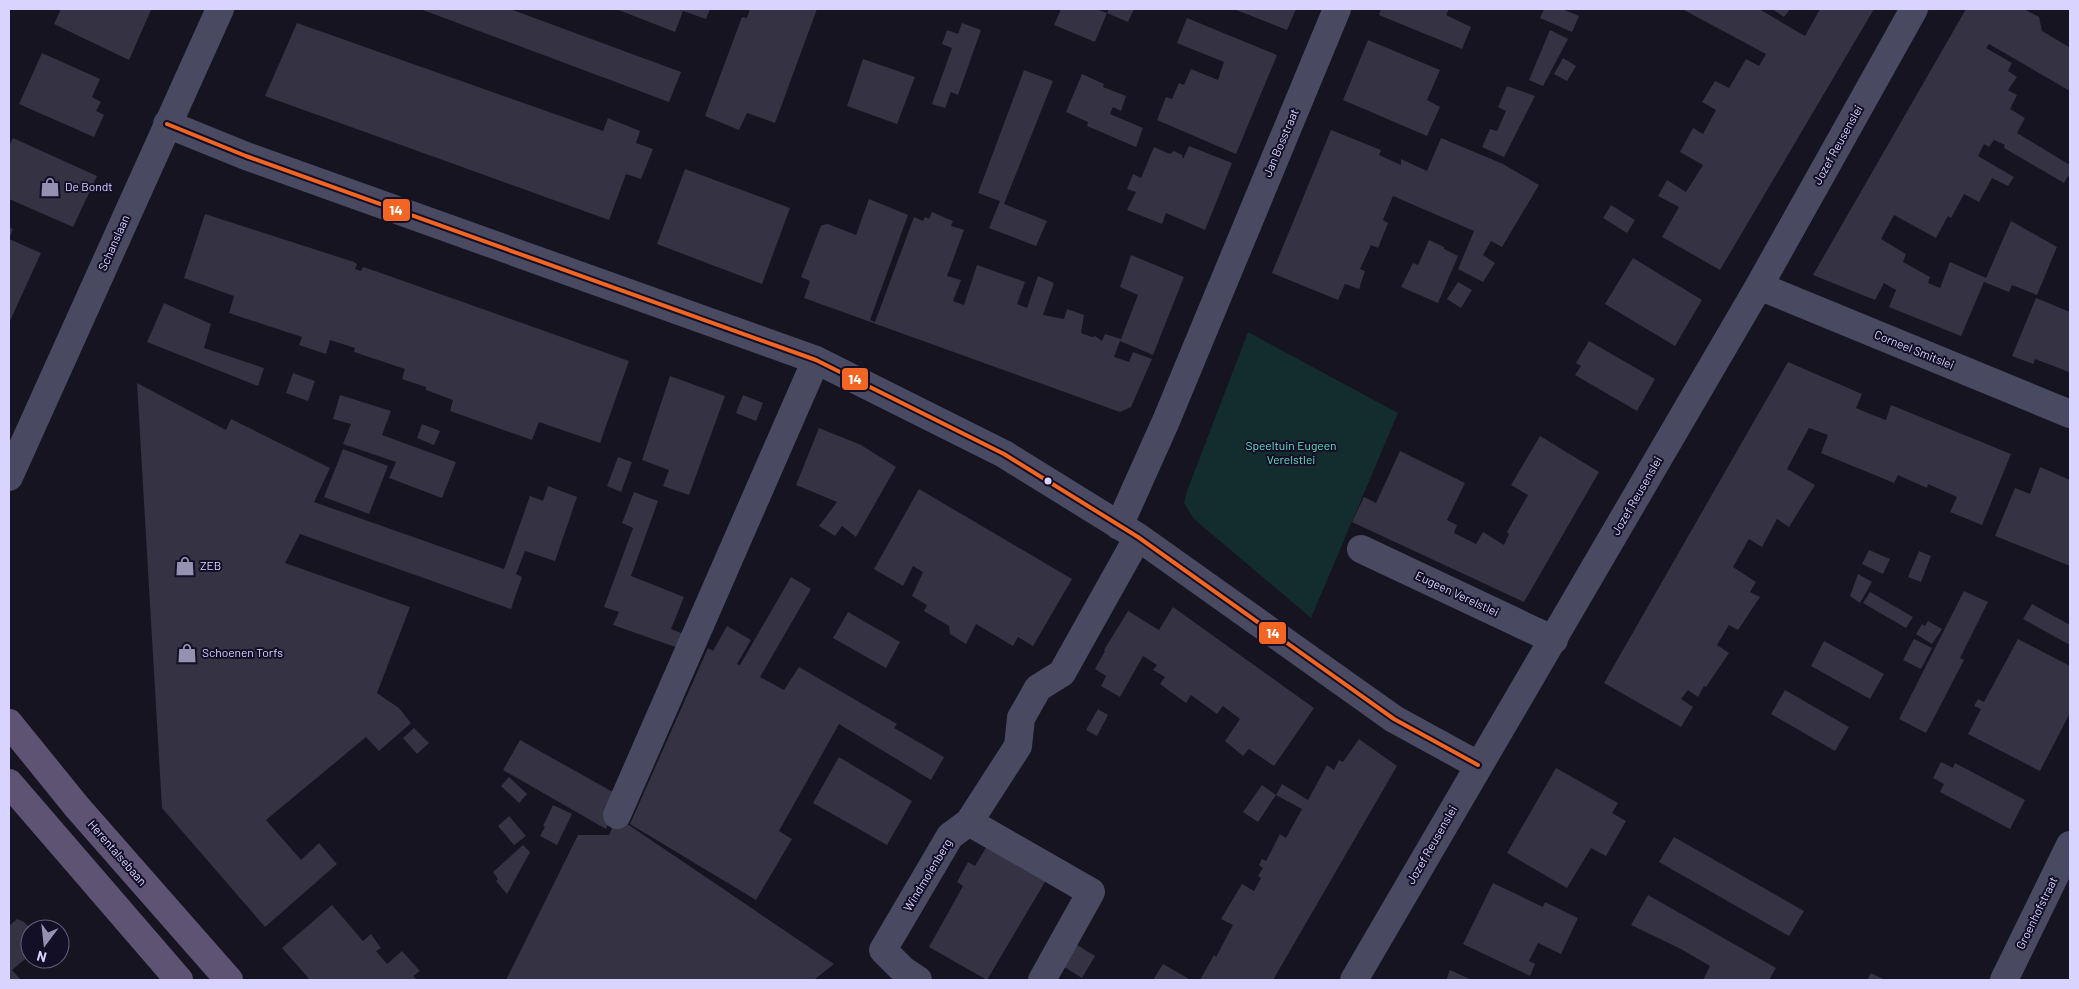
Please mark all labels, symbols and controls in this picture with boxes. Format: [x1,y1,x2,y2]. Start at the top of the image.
street label: Jozef Reusenslei [1810,102,1865,187]
street label: Jan Bosstraat [1259,106,1301,179]
shop icon: De Bondt [39,176,61,198]
place label: De Bondt [65,179,113,193]
line badge: 14 [382,198,411,222]
text: 14 [389,201,403,218]
street label: Schanslaan [95,213,132,273]
street label: Corneel Smitslei [1872,327,1956,371]
line badge: 14 [841,367,869,391]
text: 14 [848,370,862,387]
park label: Speeltuin Eugeen Verelstlei [1245,438,1337,466]
street label: Jozef Reusenslei [1608,454,1664,537]
unlabelled marker [1043,476,1053,486]
shop icon: ZEB [174,555,196,577]
place label: ZEB [200,558,221,572]
street label: Eugeen Verelstlei [1413,568,1501,619]
line badge: 14 [1258,621,1287,645]
text: 14 [1266,624,1280,641]
shop icon: Schoenen Torfs [176,642,198,664]
place label: Schoenen Torfs [202,645,283,659]
street label: Jozef Reusenslei [1403,803,1459,886]
street label: Herentalsebaan [86,817,150,888]
street label: Windmolenberg [900,836,954,913]
street label: Groenhofstraat [2012,874,2060,951]
north arrow [20,919,70,969]
text: N [35,948,48,966]

